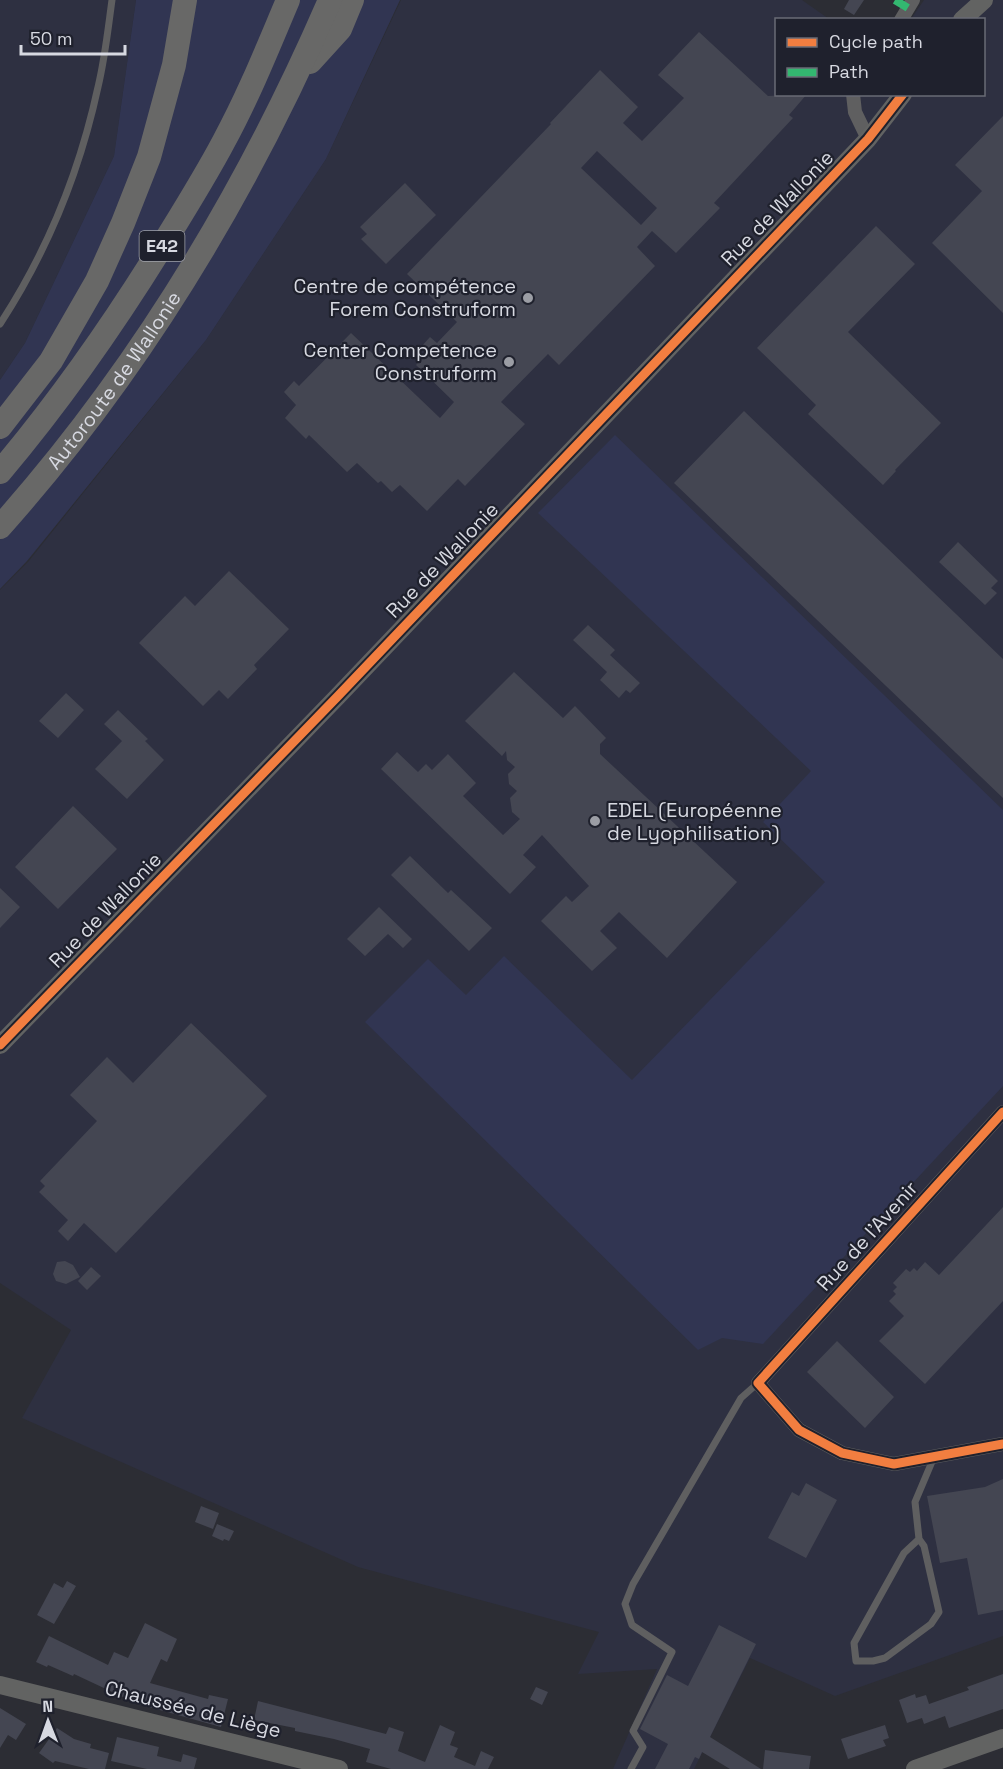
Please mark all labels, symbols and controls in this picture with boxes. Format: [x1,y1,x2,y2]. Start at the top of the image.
scale bar [21,18,124,56]
legend [775,18,985,96]
text: 50 m [30,27,72,50]
text: Cycle path [829,30,923,53]
text: Path [829,60,869,83]
street label: Rue de Wallonie [715,144,839,272]
road number: E42 [140,231,184,261]
place label: Centre de compétence Forem Construform [294,273,516,322]
street label: Autoroute de Wallonie [41,286,187,475]
marker: Centre de compétence Forem Construform [521,291,535,305]
place label: Center Competence Construform [304,337,497,386]
marker: Center Competence Construform [502,355,516,369]
street label: Rue de Wallonie [380,496,504,624]
place label: EDEL (Européenne de Lyophilisation) [607,797,782,846]
marker: EDEL (Européenne de Lyophilisation) [588,814,602,828]
street label: Rue de Wallonie [43,846,167,974]
street label: Rue de l'Avenir [811,1176,923,1296]
street label: Chaussée de Liège [102,1675,284,1743]
north arrow [18,1691,78,1751]
text: N [42,1696,53,1717]

